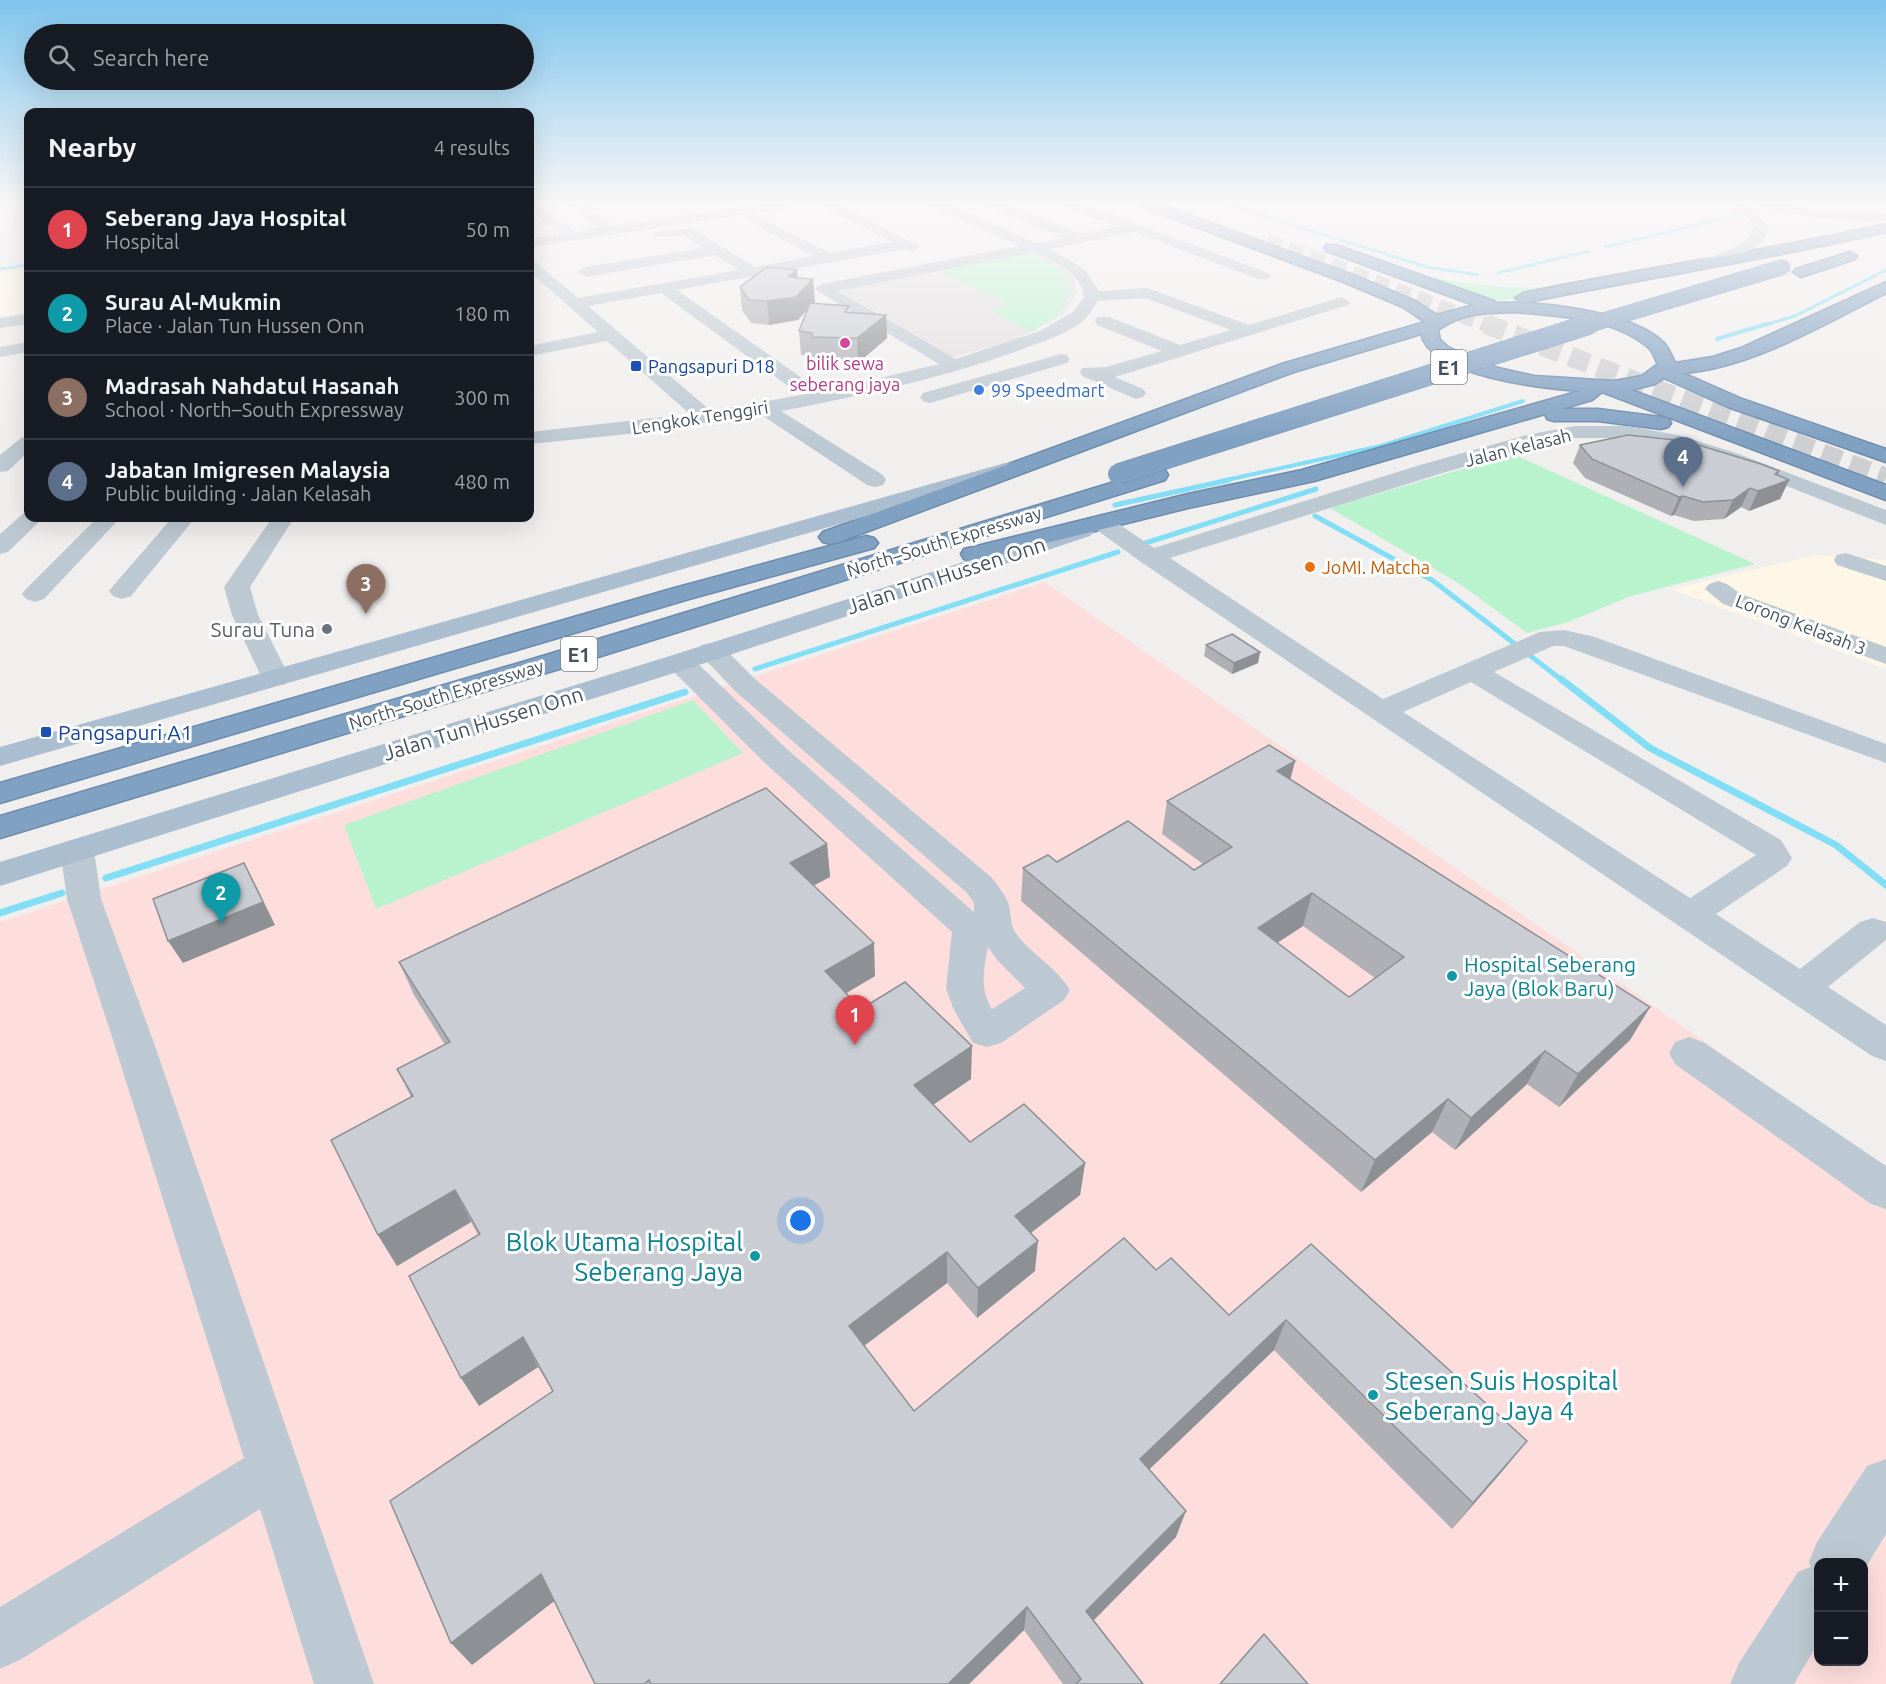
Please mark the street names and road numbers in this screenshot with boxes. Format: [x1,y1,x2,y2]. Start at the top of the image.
road number: E1 [1431,350,1467,384]
street label: Lengkok Tenggiri [630,396,770,438]
street label: Jalan Kelasah [1463,424,1573,470]
street label: North–South Expressway [844,502,1044,580]
street label: Jalan Tun Hussen Onn [844,532,1048,618]
street label: Lorong Kelasah 3 [1733,590,1869,658]
road number: E1 [561,637,597,671]
street label: North–South Expressway [346,655,546,733]
street label: Jalan Tun Hussen Onn [380,681,586,765]

